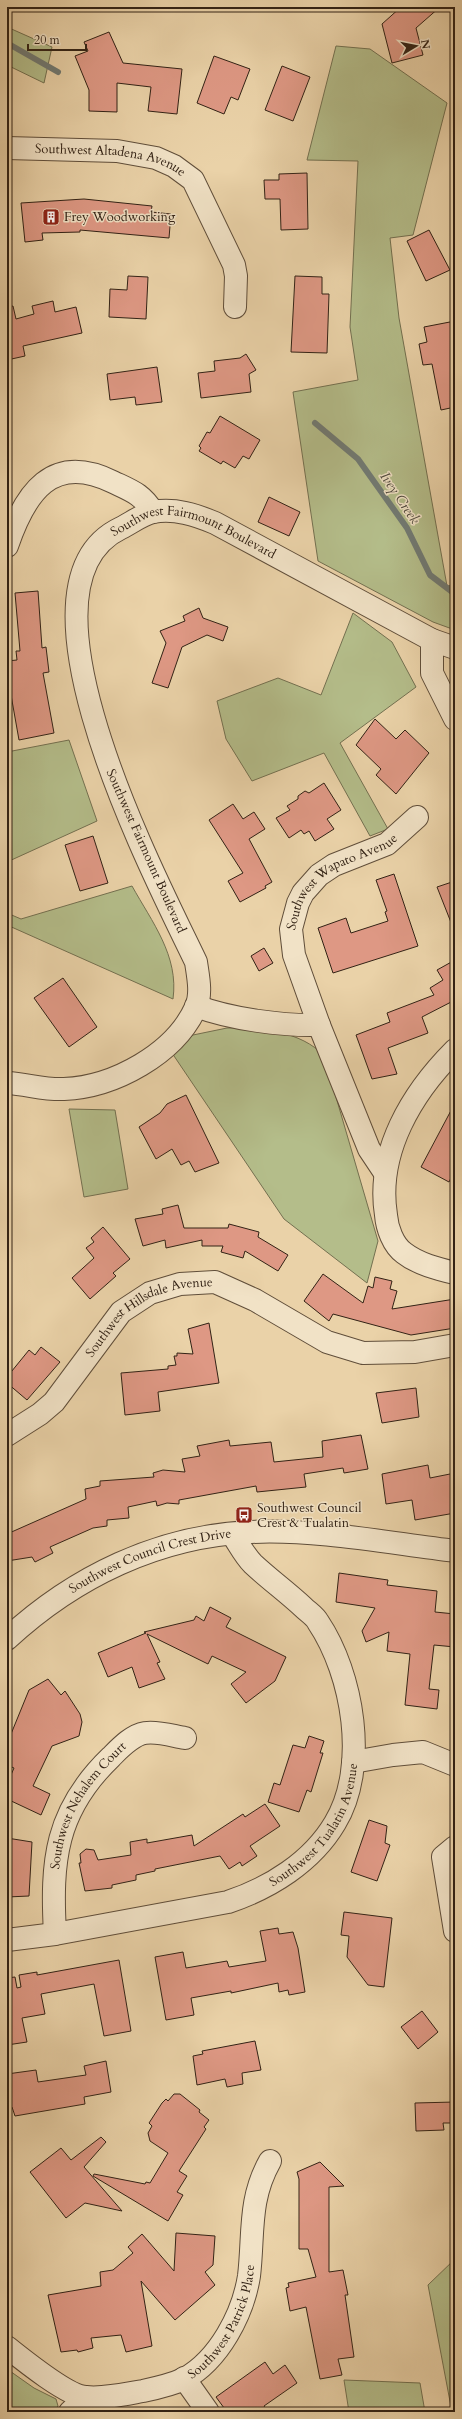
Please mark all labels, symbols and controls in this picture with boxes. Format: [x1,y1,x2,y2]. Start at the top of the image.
scale bar [28,26,86,52]
north arrow [396,26,436,66]
text: 20 m [34,32,61,48]
text: N [417,38,434,51]
street label: Southwest Altadena Avenue [35,140,190,181]
building icon: Frey Woodworking [41,207,61,227]
place label: Frey Woodworking [64,208,176,226]
water label: Ivey Creek [376,468,424,528]
street label: Southwest Fairmount Boulevard [107,502,279,563]
street label: Southwest Fairmount Boulevard [102,766,190,936]
street label: Southwest Wapato Avenue [282,830,402,932]
street label: Southwest Hillsdale Avenue [81,1273,213,1361]
place label: Southwest Council Crest & Tualatin [257,1499,362,1532]
bus stop icon: Southwest Council Crest & Tualatin [234,1505,254,1525]
street label: Southwest Council Crest Drive [65,1524,232,1598]
street label: Southwest Nehalem Court [46,1738,130,1870]
street label: Southwest Tualatin Avenue [266,1762,362,1891]
street label: Southwest Patrick Place [184,2264,259,2383]

